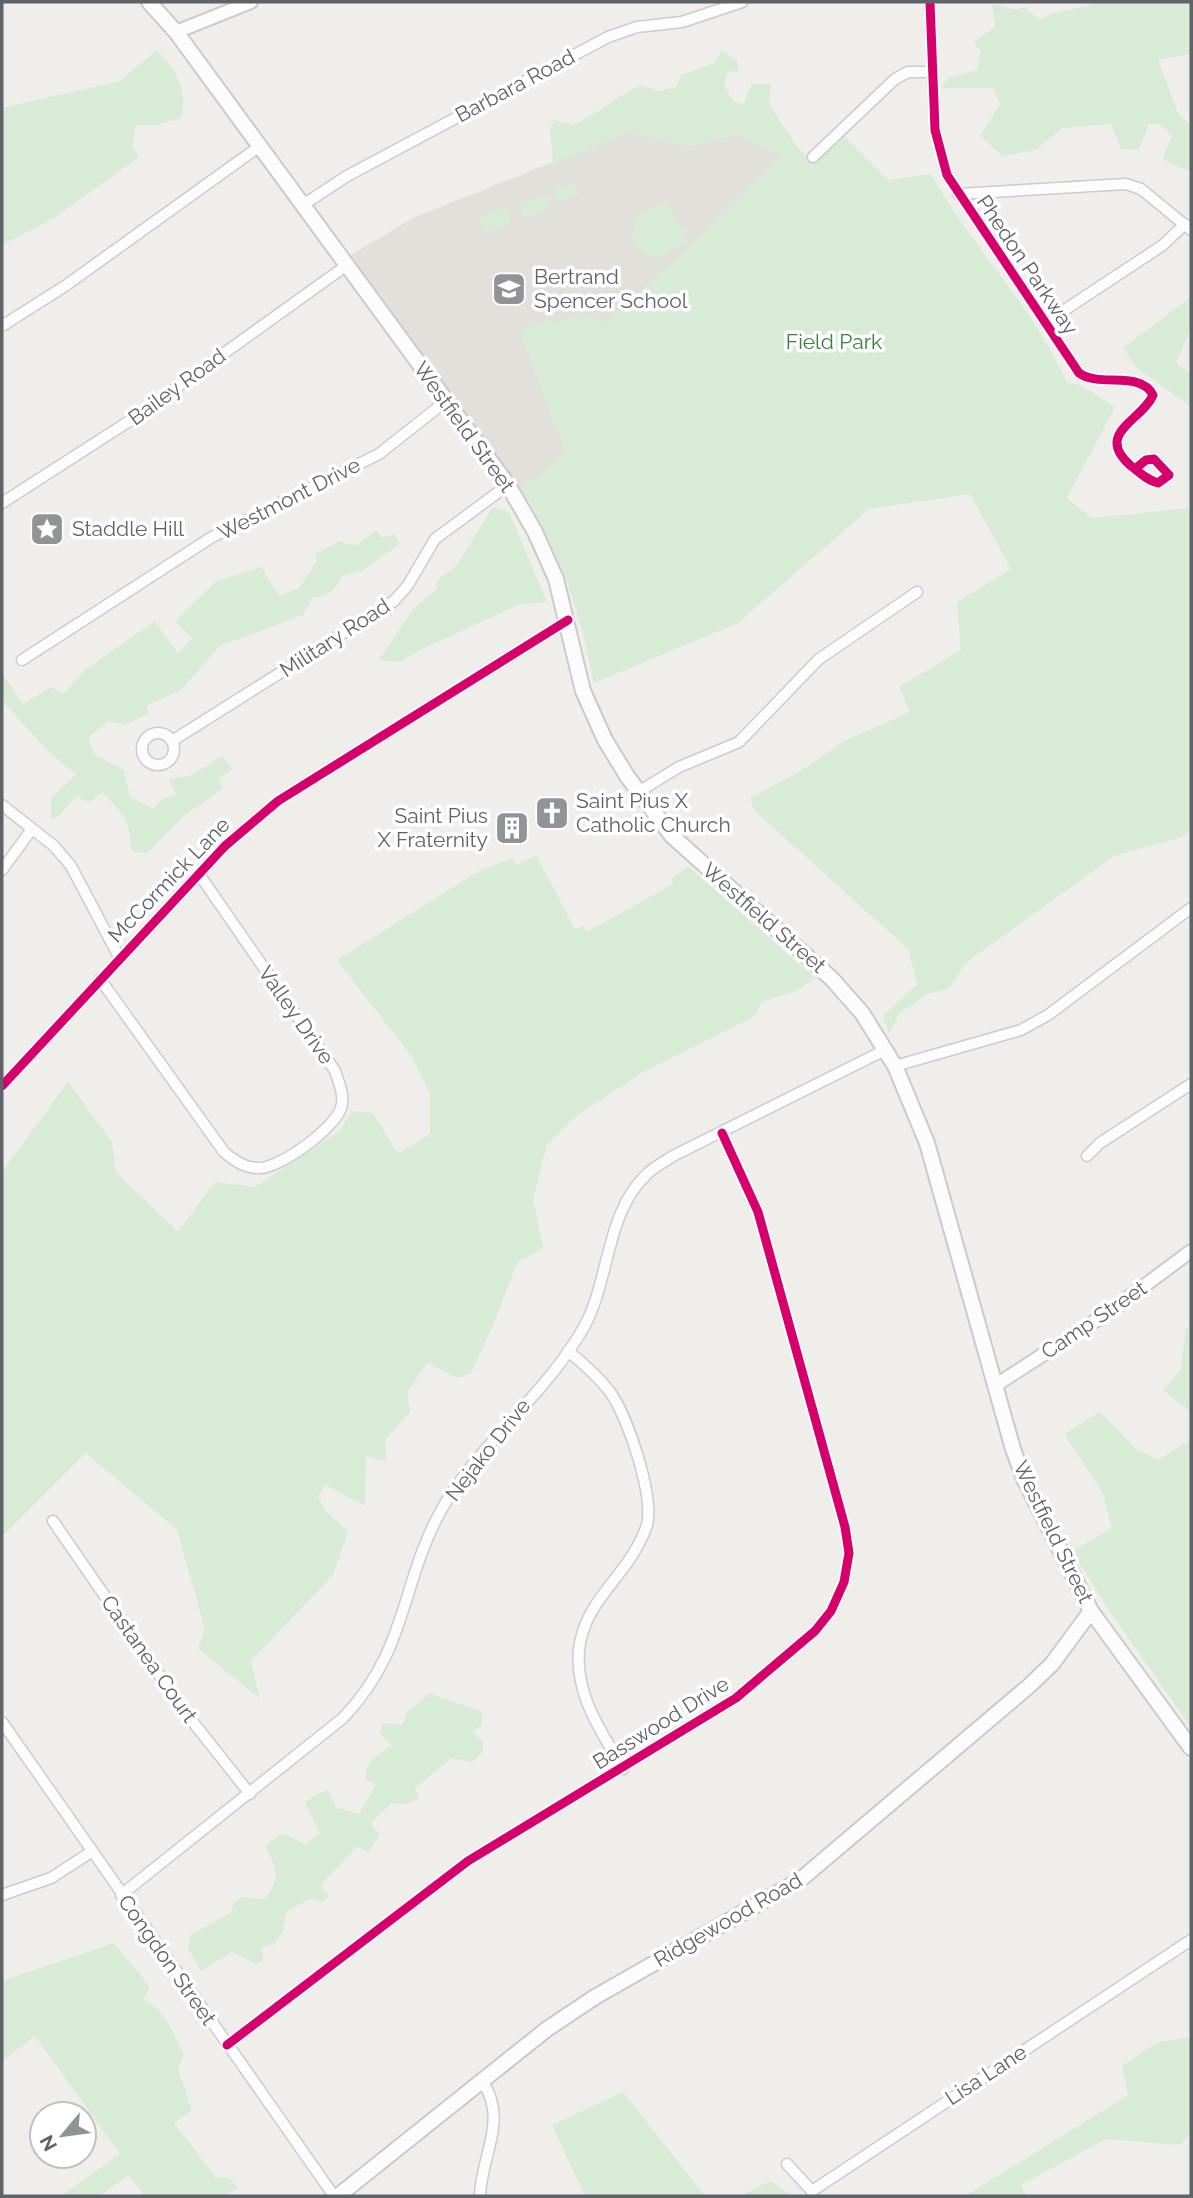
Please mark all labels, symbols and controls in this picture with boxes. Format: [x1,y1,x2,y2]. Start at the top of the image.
street label: Barbara Road [451,44,579,128]
street label: Phedon Parkway [971,190,1083,339]
place label: Bertrand Spencer School [534,264,688,313]
school or university icon: Bertrand Spencer School [490,270,528,308]
park label: Field Park [786,329,882,354]
street label: Bailey Road [123,343,230,430]
street label: Westfield Street [409,357,520,497]
street label: Westmont Drive [213,452,364,545]
place icon: Staddle Hill [28,510,66,548]
place label: Staddle Hill [72,516,184,541]
street label: Military Road [275,593,394,682]
place label: Saint Pius X Catholic Church [576,788,731,837]
church icon: Saint Pius X Catholic Church [533,794,571,832]
place label: Saint Pius X Fraternity [378,803,488,852]
building icon: Saint Pius X Fraternity [493,809,531,847]
street label: McCormick Lane [103,812,235,947]
street label: Westfield Street [698,857,831,978]
street label: Valley Drive [253,961,339,1069]
street label: Camp Street [1036,1275,1151,1364]
street label: Nejako Drive [440,1394,535,1506]
street label: Westfield Street [1008,1456,1099,1607]
street label: Castanea Court [96,1590,203,1727]
street label: Basswood Drive [588,1671,733,1774]
street label: Ridgewood Road [649,1867,806,1972]
street label: Congdon Street [113,1890,222,2030]
street label: Lisa Lane [940,2039,1031,2110]
north arrow [28,2100,98,2170]
text: N [35,2132,61,2155]

